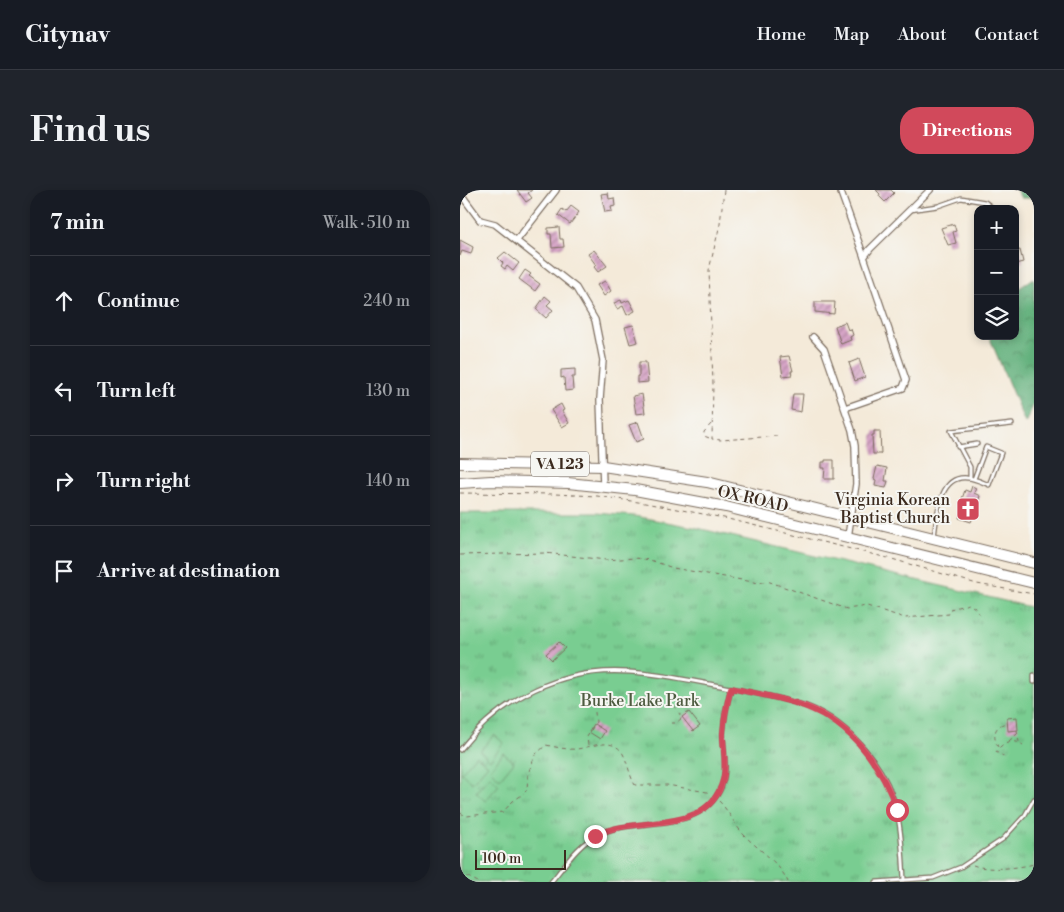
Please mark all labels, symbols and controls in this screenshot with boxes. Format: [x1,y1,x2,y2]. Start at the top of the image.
text: Citynav [25,20,110,50]
text: Home [757,23,806,46]
text: Map [834,23,870,46]
text: About [898,23,947,46]
text: Contact [975,23,1039,46]
button: Directions [900,107,1034,154]
text: Find us [30,109,150,152]
map controls [974,205,1019,340]
button: + [974,205,1019,250]
text: 7 min [50,210,104,236]
text: Walk · 510 m [323,213,410,233]
button: − [974,250,1019,295]
icon: ahead [50,287,78,315]
text: Continue [97,289,180,313]
text: 240 m [363,291,410,311]
button: layers [974,295,1019,340]
icon: left [50,377,78,405]
text: Turn left [97,379,176,403]
text: 130 m [366,381,410,401]
road number: VA 123 [531,452,589,476]
icon: right [50,467,78,495]
text: Turn right [97,469,190,493]
text: 140 m [366,471,410,491]
street label: OX ROAD [716,481,790,517]
place label: Virginia Korean Baptist Church [834,490,950,528]
church icon: Virginia Korean Baptist Church [955,496,981,522]
icon: arrive [50,557,78,585]
text: Arrive at destination [97,559,280,583]
park label: Burke Lake Park [580,691,701,711]
route start [886,799,909,822]
route end [584,825,607,848]
scale bar [475,847,566,870]
text: 100 m [482,850,521,868]

